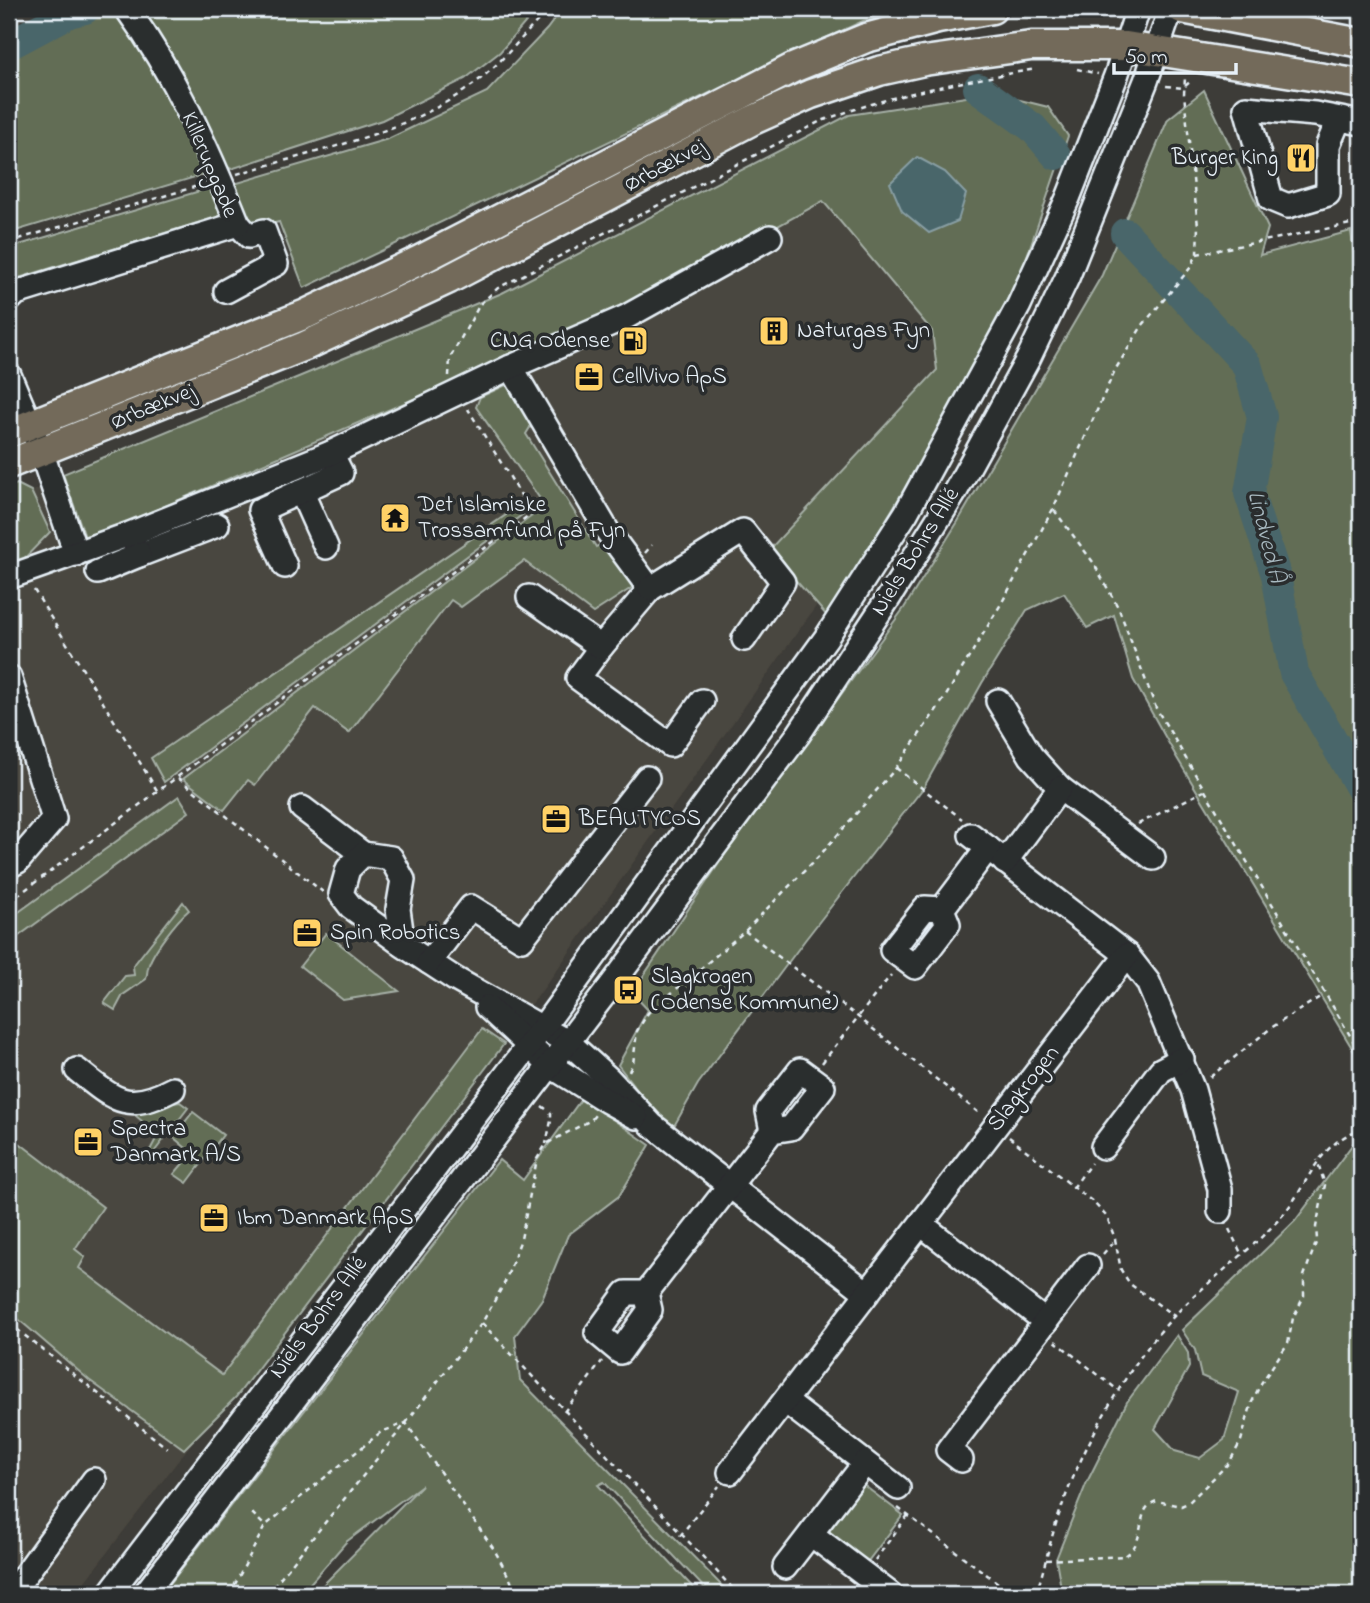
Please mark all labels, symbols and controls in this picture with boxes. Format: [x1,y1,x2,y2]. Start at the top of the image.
scale bar [1114,32,1237,76]
text: 50 m [1125,43,1168,73]
street label: Killerupgade [171,107,246,224]
street label: Ørbækvej [618,130,713,201]
restaurant icon: Burger King [1284,141,1318,175]
place label: Burger King [1171,142,1278,176]
building icon: Naturgas Fyn [757,314,791,348]
place label: Naturgas Fyn [797,315,930,350]
fuel station icon: CNG Odense [616,324,650,358]
place label: CNG Odense [490,325,611,358]
office icon: CellVivo ApS [572,360,606,394]
place label: CellVivo ApS [612,361,727,394]
street label: Ørbækvej [106,375,201,439]
street label: Niels Bohrs Allé [863,481,969,623]
water label: Lindved Å [1237,487,1294,588]
place label: Det Islamiske Trossamfund på Fyn [417,489,625,550]
temple icon: Det Islamiske Trossamfund på Fyn [378,501,412,535]
office icon: BEAUTYCOS [539,802,573,836]
place label: BEAUTYCOS [578,803,701,836]
office icon: Spin Robotics [290,916,324,950]
place label: Spin Robotics [330,917,460,950]
place label: Slagkrogen (Odense Kommune) [651,961,839,1020]
bus stop icon: Slagkrogen (Odense Kommune) [611,973,645,1007]
street label: Slagkrogen [980,1039,1069,1140]
place label: Spectra Danmark A/S [110,1113,241,1172]
office icon: Spectra Danmark A/S [71,1125,105,1159]
office icon: Ibm Danmark ApS [197,1201,231,1235]
place label: Ibm Danmark ApS [237,1202,413,1235]
street label: Niels Bohrs Allé [262,1249,376,1386]

